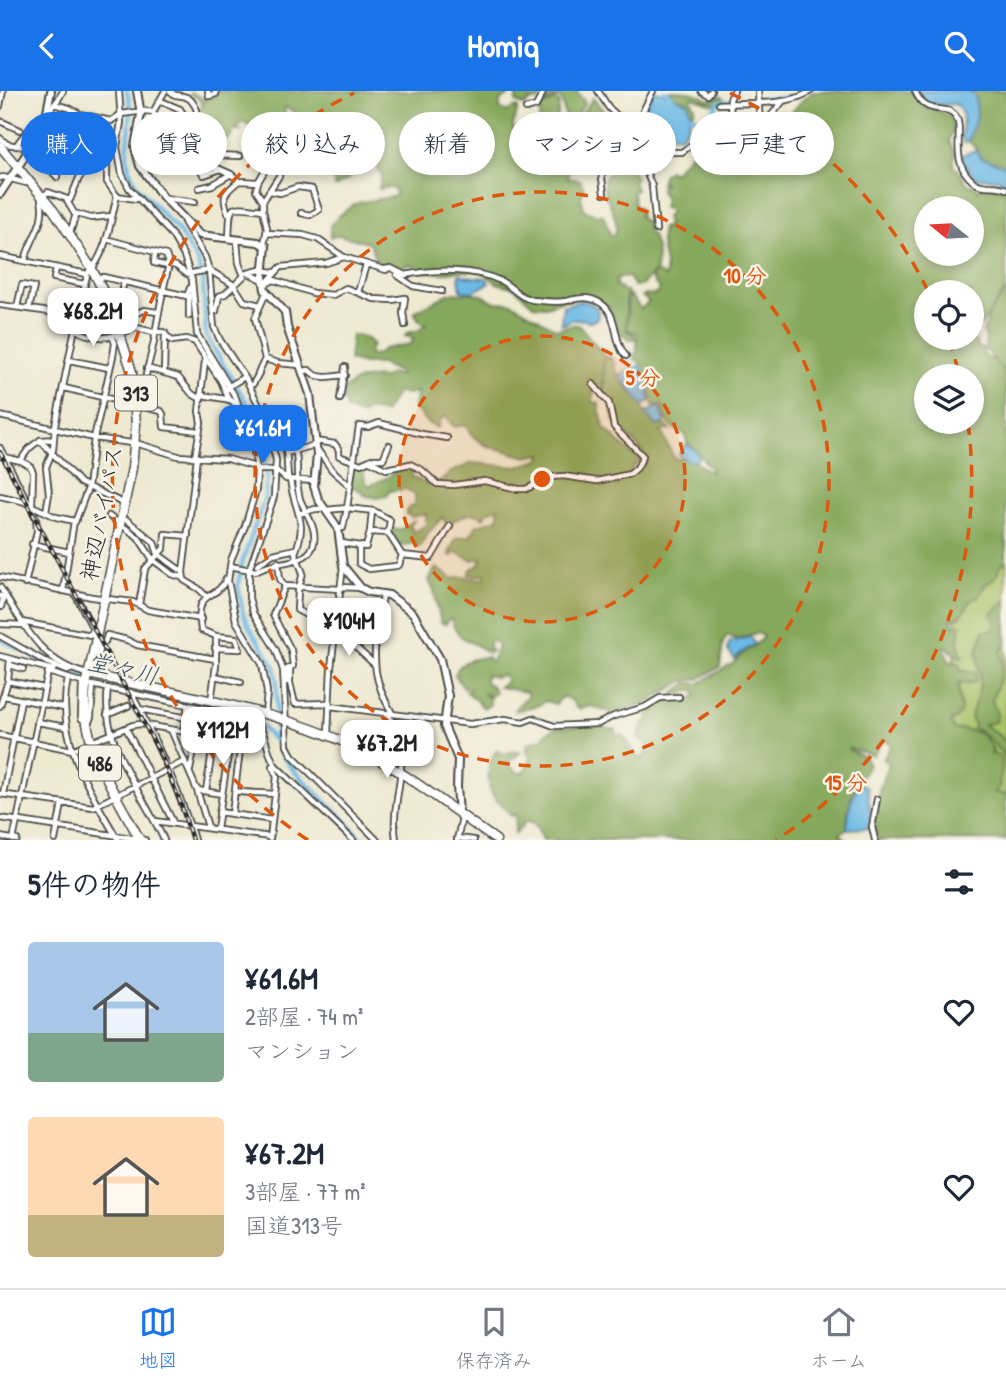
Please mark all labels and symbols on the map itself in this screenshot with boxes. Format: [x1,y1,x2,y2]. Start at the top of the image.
north arrow [914,196,984,266]
text: 10 分 [724,261,766,290]
pin: ¥68.2M [36,289,150,348]
text: 5 分 [626,363,660,392]
road number: 313 [115,375,157,411]
pin: ¥61.6M [206,405,320,465]
street label: 神辺バイパス [73,443,129,583]
centre of rings [530,467,554,491]
pin: ¥104M [300,599,398,658]
water label: 堂々川 [84,644,162,692]
pin: ¥112M [174,707,272,767]
pin: ¥67.2M [330,721,444,780]
road number: 486 [79,745,121,781]
text: 15 分 [825,768,867,797]

